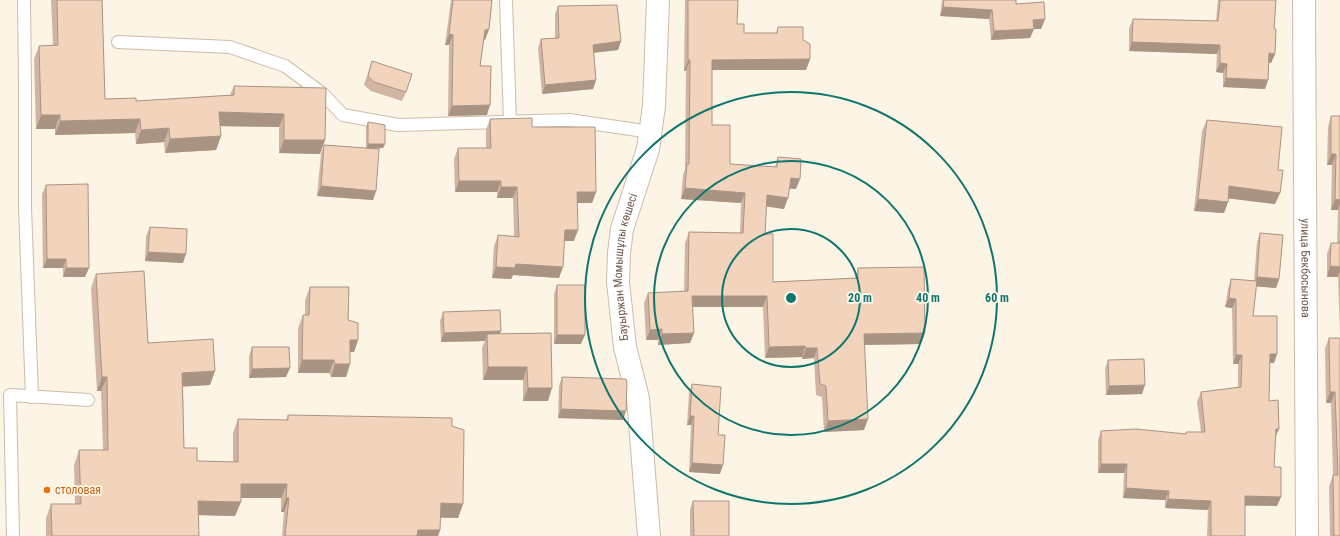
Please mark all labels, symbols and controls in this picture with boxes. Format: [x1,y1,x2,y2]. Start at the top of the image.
street label: Бауыржан Момышұлы көшесі [611,191,640,342]
street label: улица Бекбосынова [1298,218,1313,318]
centre of rings [784,291,798,305]
text: 20 m [848,291,872,305]
text: 40 m [916,291,940,305]
text: 60 m [985,291,1009,305]
place label: столовая [55,483,101,497]
marker: столовая [42,485,52,495]

